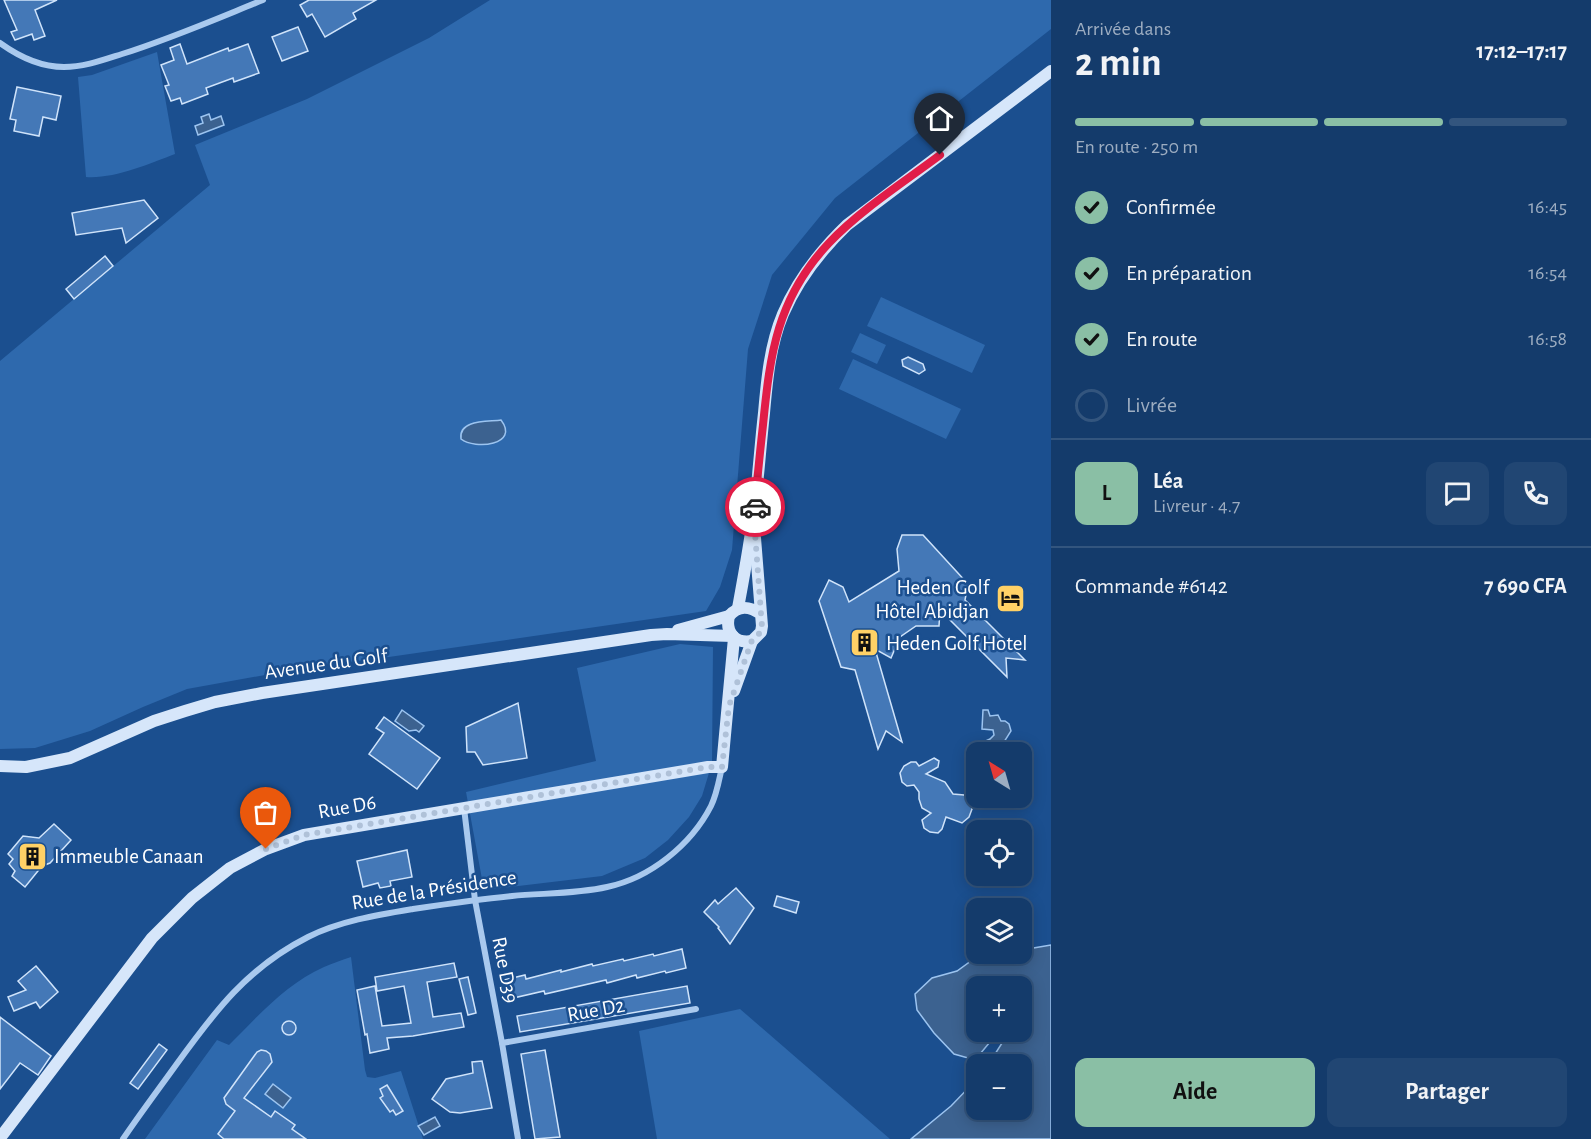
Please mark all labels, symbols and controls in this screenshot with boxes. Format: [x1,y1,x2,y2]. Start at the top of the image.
text: Arrivée dans [1075,19,1171,39]
text: 17:12–17:17 [1476,40,1567,62]
text: 2 min [1075,44,1162,83]
pin [914,93,965,155]
icon: home [923,102,956,135]
text: En route · 250 m [1075,137,1198,157]
icon: check [1075,191,1108,224]
text: Confirmée [1126,196,1216,218]
text: 16:45 [1528,197,1567,217]
icon: check [1075,257,1108,290]
text: En préparation [1126,262,1252,284]
text: 16:54 [1528,263,1567,283]
icon: check [1075,323,1108,356]
text: En route [1126,328,1197,350]
text: 16:58 [1528,329,1567,349]
text: Livrée [1126,394,1177,416]
button: chat [1426,462,1489,525]
button: phone [1504,462,1567,525]
text: Léa [1153,470,1183,492]
courier [725,477,785,537]
text: L [1102,482,1111,504]
icon: car [739,491,772,524]
text: Livreur · 4.7 [1153,496,1240,516]
text: Commande #6142 [1075,575,1228,597]
text: 7 690 CFA [1484,575,1567,597]
place label: Heden Golf Hôtel Abidjan [875,577,991,622]
hotel icon: Heden Golf Hôtel Abidjan [994,583,1026,615]
building icon: Heden Golf Hotel [849,627,881,659]
place label: Heden Golf Hotel [886,633,1028,654]
street label: Avenue du Golf [263,645,390,683]
north arrow [966,742,1032,808]
map controls [966,742,1032,1120]
pin [240,787,291,849]
street label: Rue D6 [316,792,378,822]
icon: bag [249,796,282,829]
button: locate [966,820,1032,886]
building icon: Immeuble Canaan [17,840,49,872]
place label: Immeuble Canaan [54,846,204,867]
street label: Rue de la Présidence [350,867,518,913]
button: layers [966,898,1032,964]
street label: Rue D39 [488,935,522,1005]
button: + [966,976,1032,1042]
street label: Rue D2 [566,995,626,1025]
button: − [966,1054,1032,1120]
button: Aide [1075,1058,1315,1127]
button: Partager [1327,1058,1567,1127]

